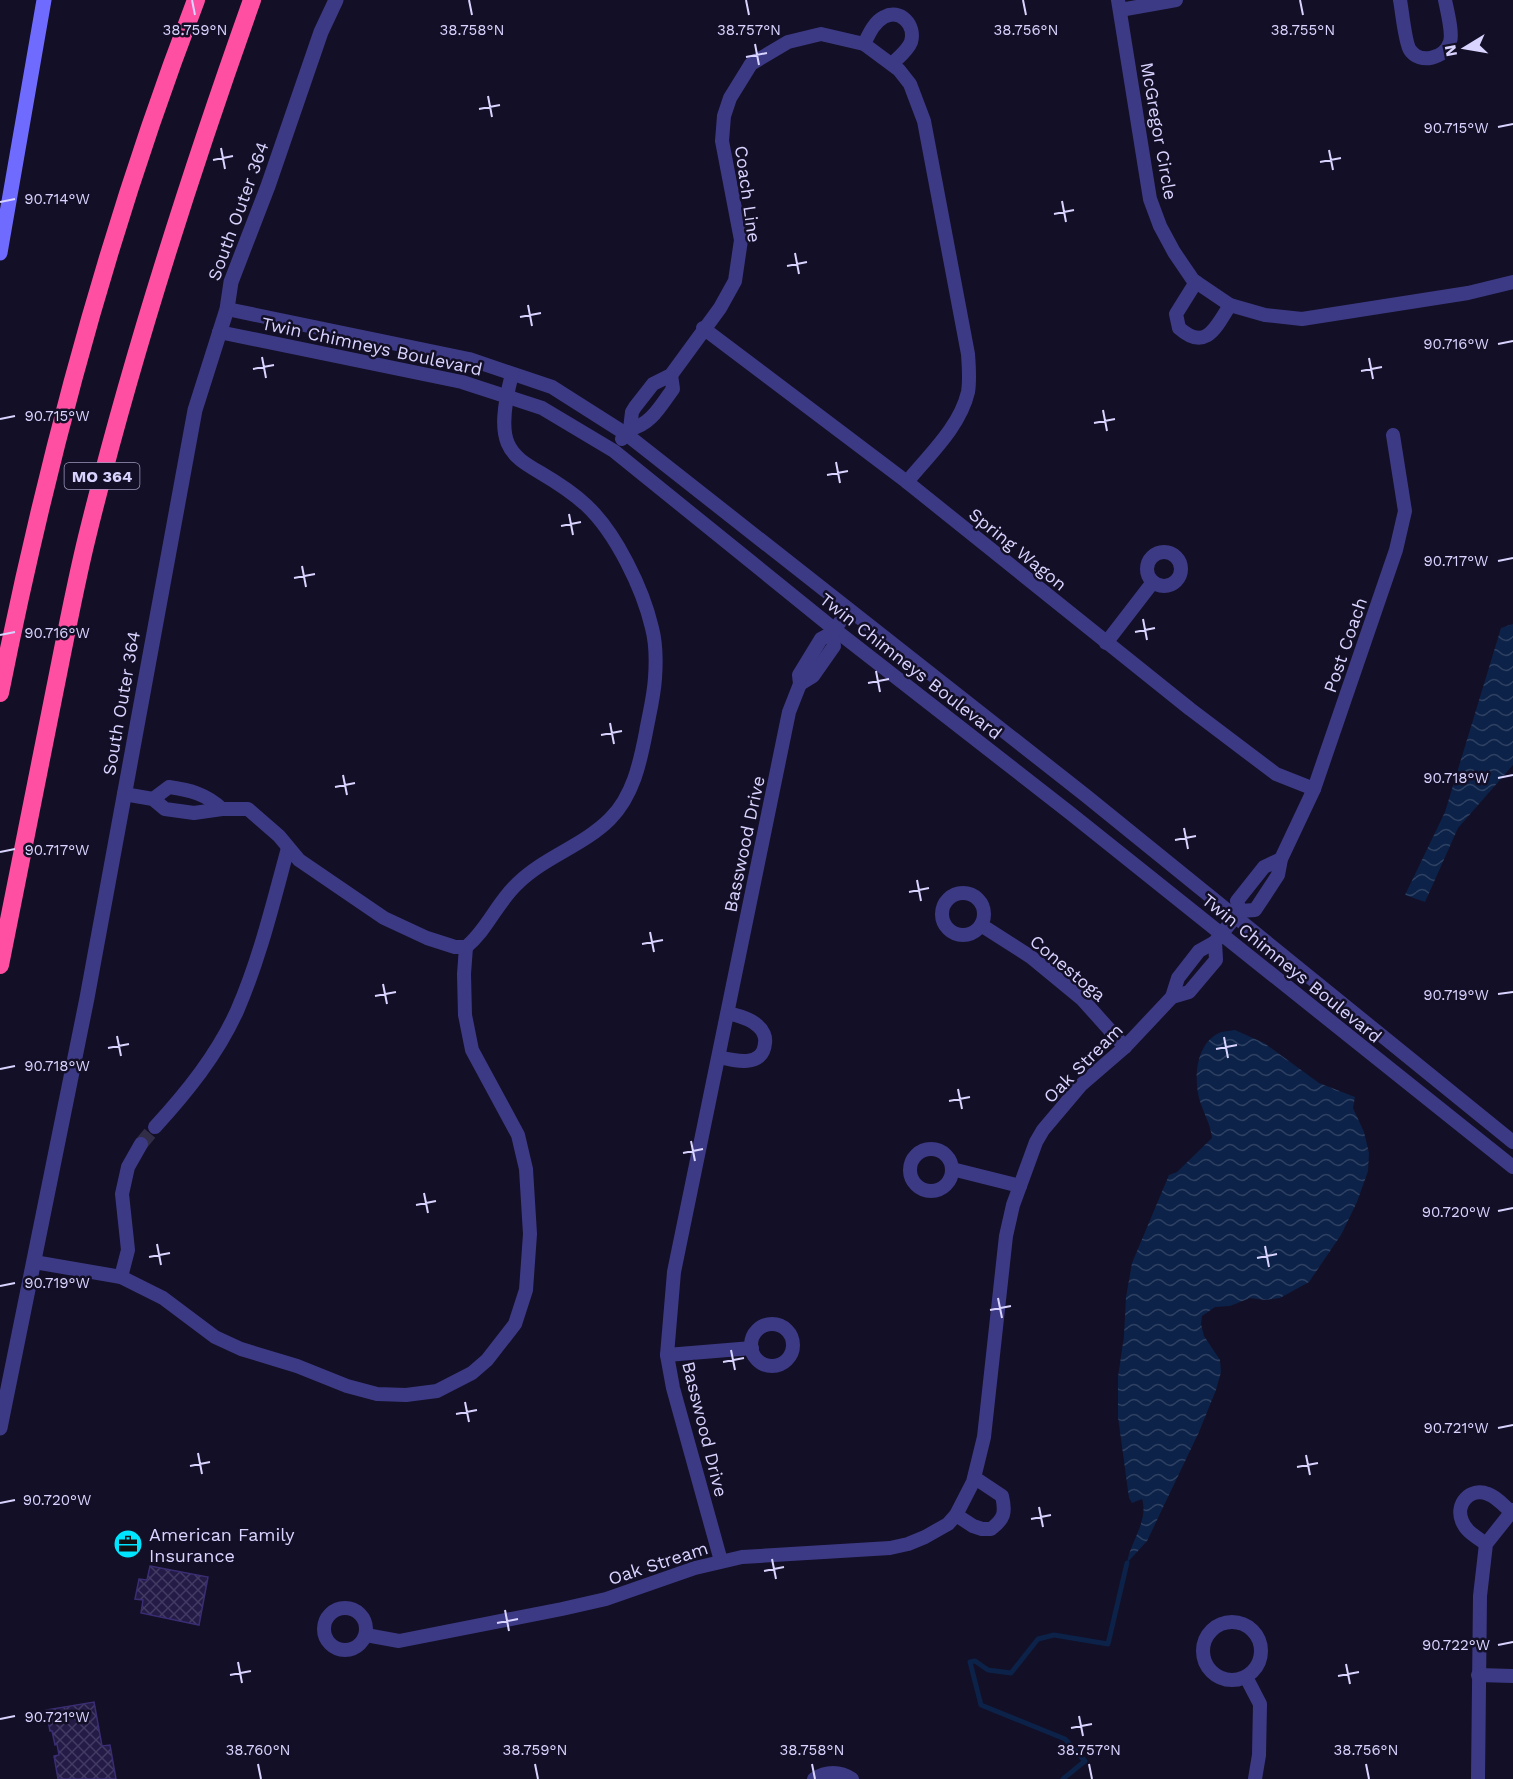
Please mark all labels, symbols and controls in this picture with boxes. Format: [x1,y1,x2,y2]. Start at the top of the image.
north arrow [1435,18,1495,78]
text: 38.759°N [163,21,227,39]
text: 38.758°N [440,21,504,39]
text: 38.757°N [717,21,781,39]
text: 38.756°N [994,21,1058,39]
text: 38.755°N [1271,21,1335,39]
text: N [1440,43,1461,58]
street label: McGregor Circle [1137,61,1181,201]
text: 90.715°W [1423,119,1489,137]
street label: South Outer 364 [203,139,273,283]
street label: Coach Line [731,144,765,244]
text: 90.714°W [24,190,90,208]
street label: Twin Chimneys Boulevard [260,312,484,380]
text: 90.716°W [1423,335,1489,353]
text: 90.715°W [24,407,90,425]
road number: MO 364 [64,463,140,489]
street label: Spring Wagon [965,503,1071,595]
text: 90.717°W [1424,552,1488,570]
street label: Twin Chimneys Boulevard [816,588,1006,744]
street label: Post Coach [1319,595,1371,695]
text: 90.716°W [24,624,90,642]
street label: South Outer 364 [98,629,144,777]
text: 90.718°W [1423,769,1489,787]
street label: Basswood Drive [719,774,769,914]
text: 90.717°W [25,841,89,859]
street label: Twin Chimneys Boulevard [1198,889,1386,1047]
street label: Conestoga [1026,930,1110,1006]
text: 90.719°W [1423,986,1489,1004]
street label: Oak Stream [1039,1019,1127,1107]
text: 90.718°W [24,1057,90,1075]
text: 90.720°W [1422,1203,1490,1221]
text: 90.719°W [24,1274,90,1292]
street label: Basswood Drive [678,1359,732,1499]
text: 90.721°W [1423,1419,1489,1437]
text: 90.720°W [23,1491,91,1509]
place label: American Family Insurance [149,1524,295,1566]
office icon: American Family Insurance [112,1528,144,1560]
street label: Oak Stream [606,1537,710,1589]
text: 90.722°W [1422,1636,1490,1654]
text: 90.721°W [24,1708,90,1726]
text: 38.760°N [225,1741,291,1759]
text: 38.759°N [503,1741,567,1759]
text: 38.758°N [780,1741,844,1759]
text: 38.757°N [1057,1741,1121,1759]
text: 38.756°N [1334,1741,1398,1759]

